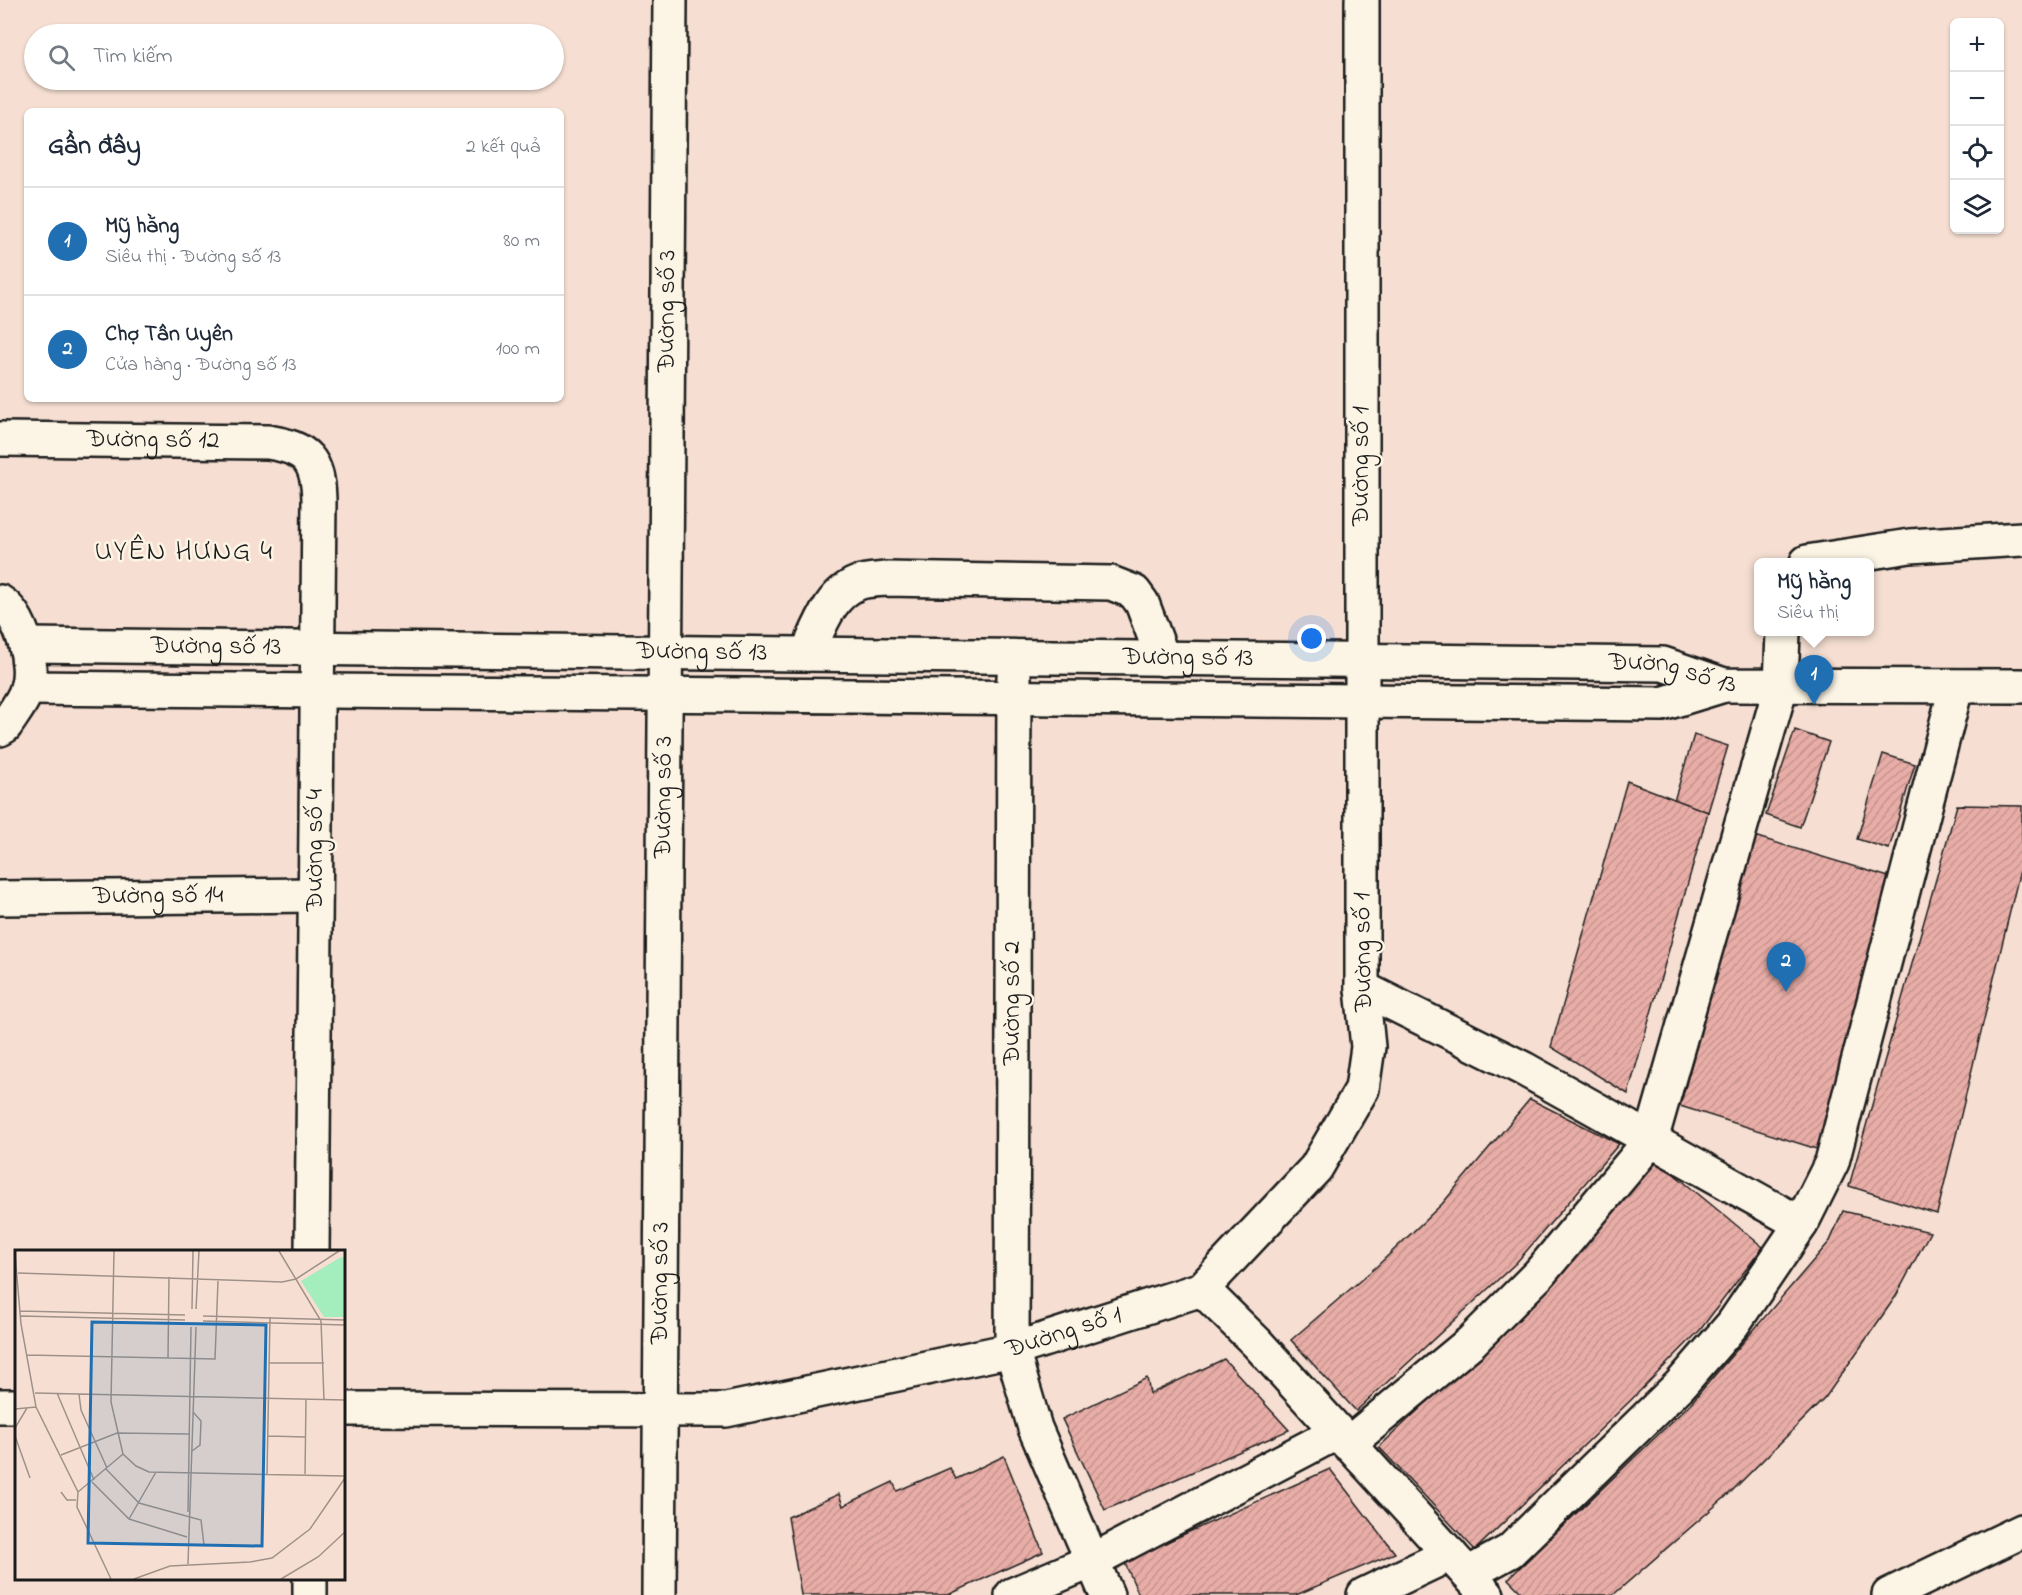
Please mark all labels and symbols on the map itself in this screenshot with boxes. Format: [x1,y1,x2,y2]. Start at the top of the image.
street label: Đường số 3 [648,250,687,373]
street label: Đường số 1 [1343,406,1381,527]
street label: Đường số 12 [85,421,220,460]
district label: UYÊN HƯNG 4 [95,532,273,573]
your location [1297,624,1326,653]
street label: Đường số 13 [149,627,282,667]
street label: Đường số 13 [635,633,768,673]
street label: Đường số 13 [1121,639,1254,678]
street label: Đường số 13 [1607,644,1736,704]
pin: 1 [1794,656,1834,705]
street label: Đường số 3 [645,736,684,859]
street label: Đường số 4 [297,789,335,912]
street label: Đường số 14 [91,877,224,916]
street label: Đường số 1 [1344,892,1384,1013]
street label: Đường số 2 [994,941,1032,1066]
pin: 2 [1766,942,1806,992]
street label: Đường số 3 [642,1222,681,1345]
inset map [15,1250,345,1580]
street label: Đường số 1 [1000,1297,1127,1370]

